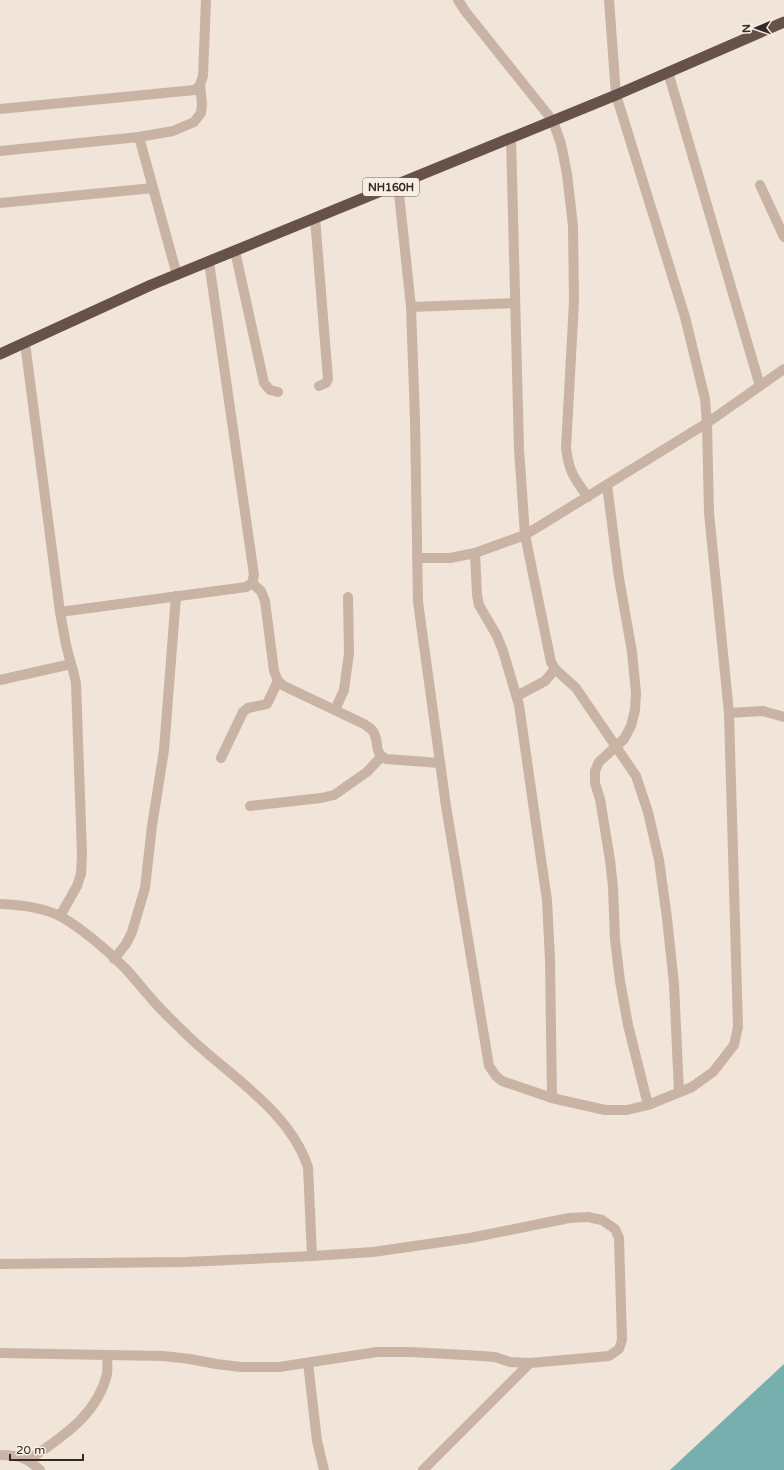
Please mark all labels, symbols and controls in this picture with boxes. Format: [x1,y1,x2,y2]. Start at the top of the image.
north arrow [736,8,776,48]
text: N [740,24,753,33]
road number: NH160H [363,178,419,196]
scale bar [10,1436,83,1462]
text: 20 m [16,1443,45,1457]

